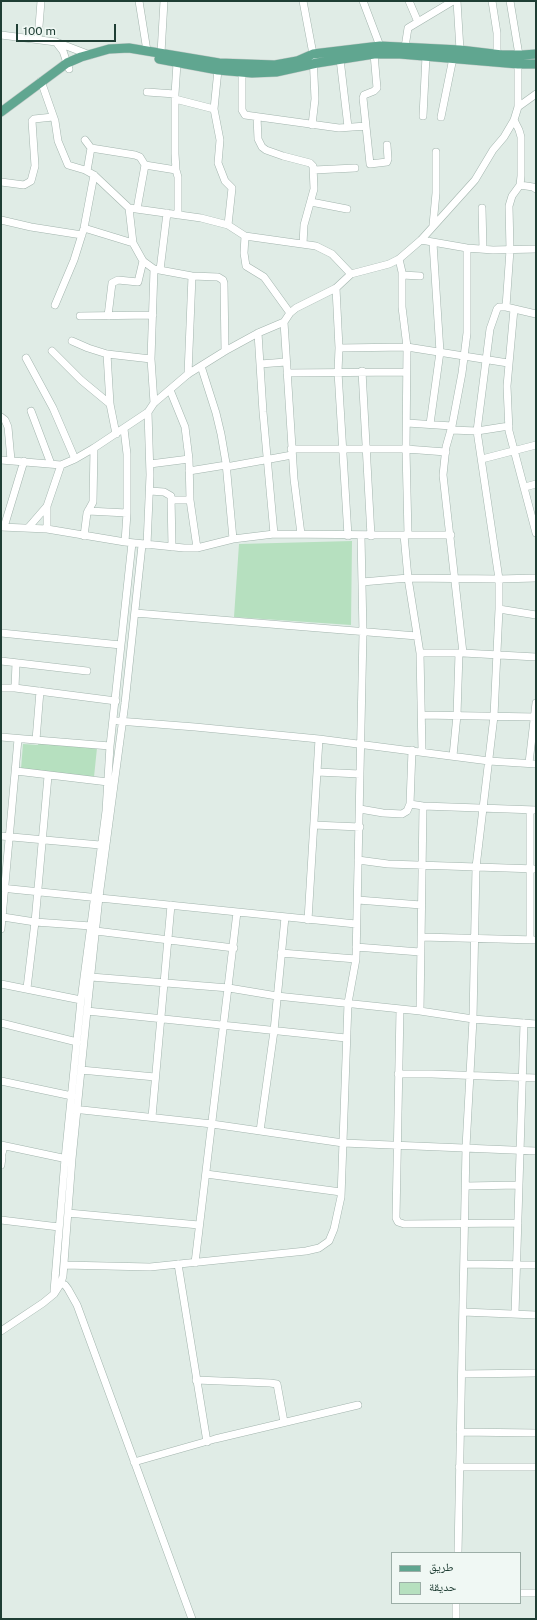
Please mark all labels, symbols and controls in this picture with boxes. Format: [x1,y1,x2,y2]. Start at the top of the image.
scale bar [18,16,118,42]
text: 100 m [23,24,56,38]
legend [391,1552,521,1604]
text: طريق [429,1560,454,1574]
text: حديقة [429,1580,457,1594]

